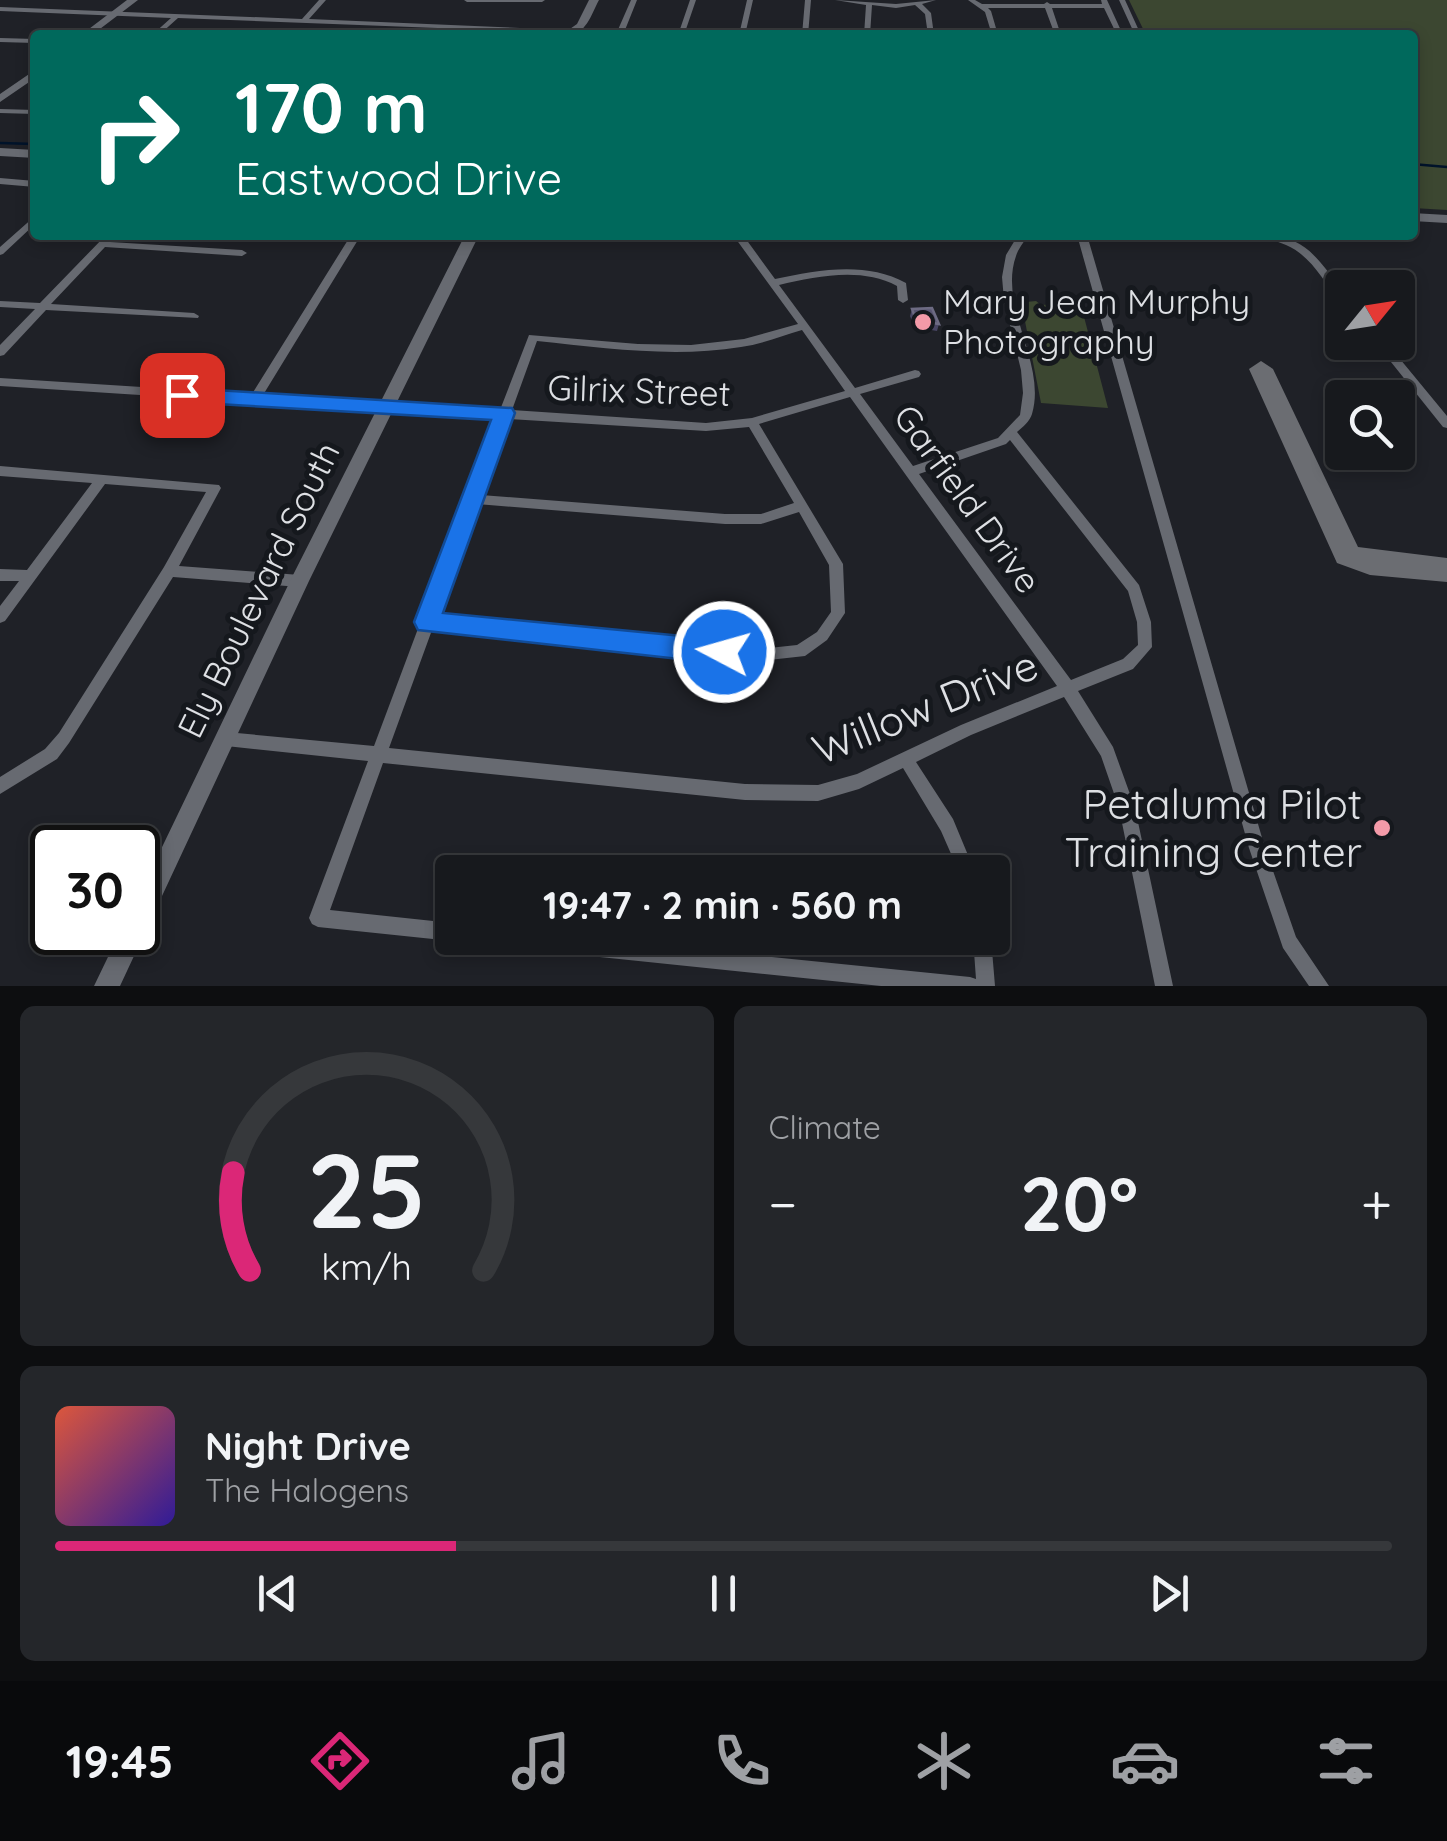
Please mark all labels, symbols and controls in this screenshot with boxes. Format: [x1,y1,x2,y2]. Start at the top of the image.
text: 170 m [235,63,428,151]
icon: right [70,70,200,200]
text: Eastwood Drive [235,150,562,206]
north arrow [1325,270,1415,360]
map controls [1325,270,1415,470]
place label: Mary Jean Murphy Photography [943,279,1250,363]
marker: Mary Jean Murphy Photography [912,311,934,333]
pin [140,353,225,438]
street label: Gilrix Street [547,365,731,415]
icon: arrive [155,368,210,423]
button: search [1325,380,1415,470]
street label: Garfield Drive [885,396,1051,601]
street label: Ely Boulevard South [167,435,349,745]
position arrow [672,600,776,704]
street label: Willow Drive [805,637,1045,776]
place label: Petaluma Pilot Training Center [1064,777,1362,878]
marker: Petaluma Pilot Training Center [1371,817,1393,839]
speed limit sign: 30 [30,825,160,955]
text: 19:47 · 2 min · 560 m [543,881,902,929]
text: Climate [769,1107,881,1147]
text: 25 [307,1124,426,1254]
text: 20° [1020,1156,1138,1250]
text: − [769,1169,797,1238]
text: + [1361,1169,1392,1238]
text: km/h [321,1244,412,1289]
text: Night Drive [205,1422,411,1470]
text: The Halogens [205,1470,409,1510]
icon: previous [250,1566,305,1621]
icon: pause [696,1566,751,1621]
icon: next [1142,1566,1197,1621]
icon: directions [305,1726,375,1796]
icon: music [506,1726,576,1796]
icon: phone [707,1726,777,1796]
icon: climate [909,1726,979,1796]
icon: car [1110,1726,1180,1796]
icon: filters [1311,1726,1381,1796]
text: 19:45 [66,1733,173,1789]

